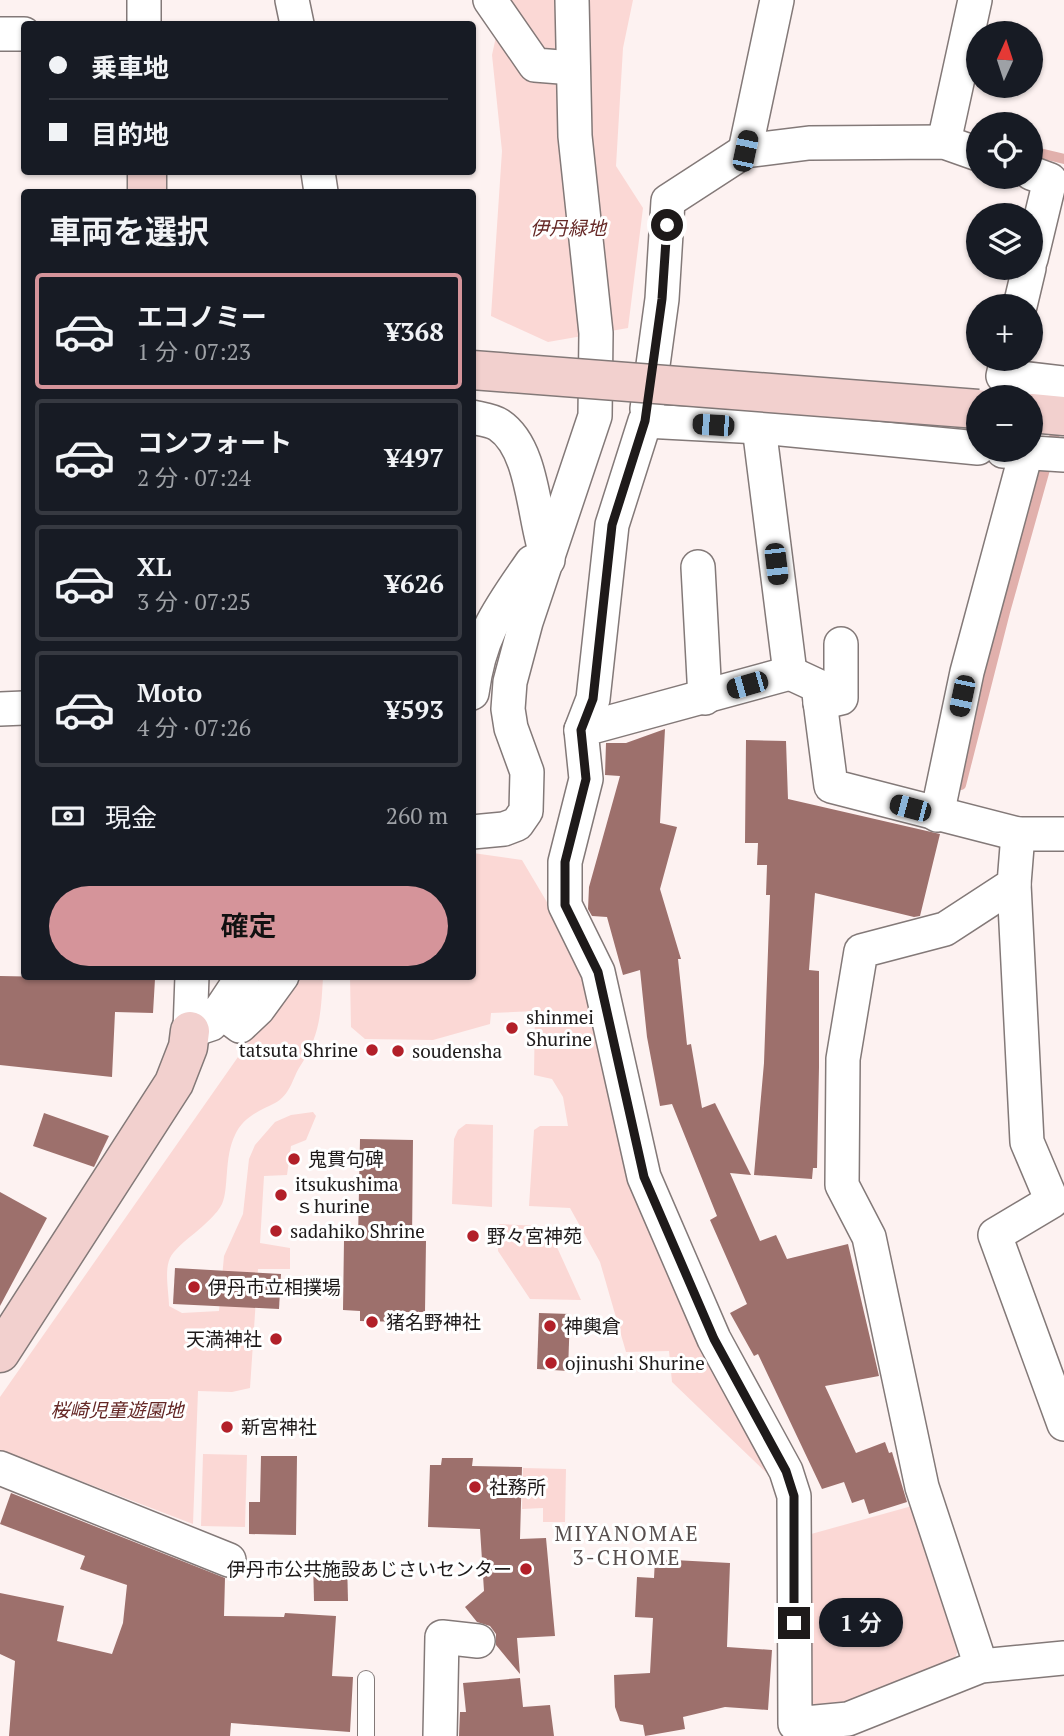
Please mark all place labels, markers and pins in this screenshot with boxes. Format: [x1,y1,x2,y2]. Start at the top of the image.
place label: shinmei Shurine [526,1004,594,1051]
marker: shinmei Shurine [504,1020,520,1036]
place label: tatsuta Shrine [239,1037,358,1062]
place label: soudensha [412,1038,502,1063]
marker: tatsuta Shrine [364,1042,380,1058]
marker: soudensha [390,1043,406,1059]
place label: 鬼貫句碑 [308,1146,384,1171]
marker: 鬼貫句碑 [286,1151,302,1167]
place label: itsukushima ｓhurine [295,1171,399,1218]
marker: itsukushima ｓhurine [273,1187,289,1203]
place label: sadahiko Shrine [290,1218,425,1243]
marker: sadahiko Shrine [268,1223,284,1239]
place label: 野々宮神苑 [487,1223,582,1248]
marker: 野々宮神苑 [465,1228,481,1244]
place label: 伊丹市立相撲場 [208,1274,341,1299]
marker: 伊丹市立相撲場 [186,1279,202,1295]
place label: 猪名野神社 [386,1309,481,1334]
place label: 神輿倉 [564,1313,621,1338]
marker: 猪名野神社 [364,1314,380,1330]
marker: 神輿倉 [542,1318,558,1334]
place label: 天満神社 [186,1326,262,1351]
marker: 天満神社 [268,1331,284,1347]
place label: ojinushi Shurine [565,1350,705,1375]
marker: ojinushi Shurine [543,1355,559,1371]
place label: 新宮神社 [241,1414,317,1439]
marker: 新宮神社 [219,1419,235,1435]
place label: 社務所 [489,1474,546,1499]
marker: 社務所 [467,1479,483,1495]
place label: 伊丹市公共施設あじさいセンター [227,1556,512,1581]
marker: 伊丹市公共施設あじさいセンター [518,1561,534,1577]

